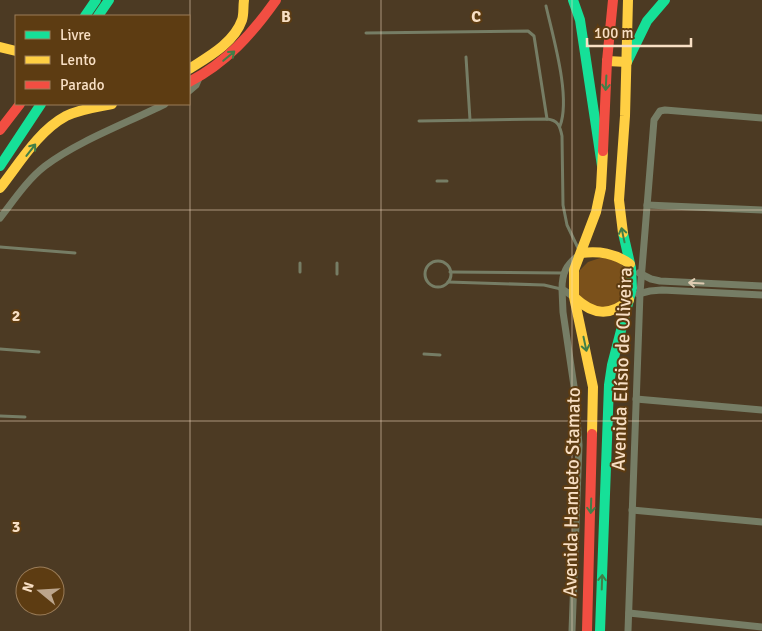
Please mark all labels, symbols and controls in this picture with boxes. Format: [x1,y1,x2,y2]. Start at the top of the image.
text: B [281,7,291,27]
text: C [471,7,481,27]
legend [15,15,190,105]
scale bar [587,15,691,47]
text: 100 m [594,24,634,42]
text: Livre [60,26,91,44]
one-way arrow [223,50,236,61]
text: Lento [60,51,96,69]
one-way arrow [601,75,610,91]
text: Parado [60,76,105,94]
one-way arrow [25,143,36,156]
one-way arrow [618,227,628,243]
street label: Avenida Elísio de Oliveira [606,267,638,471]
one-way arrow [688,278,704,287]
text: 2 [12,306,20,326]
one-way arrow [581,336,590,352]
street label: Avenida Hamleto Stamato [558,387,586,597]
one-way arrow [586,498,595,514]
text: 3 [12,517,20,537]
north arrow [15,566,65,616]
one-way arrow [597,575,606,591]
text: N [19,580,38,594]

